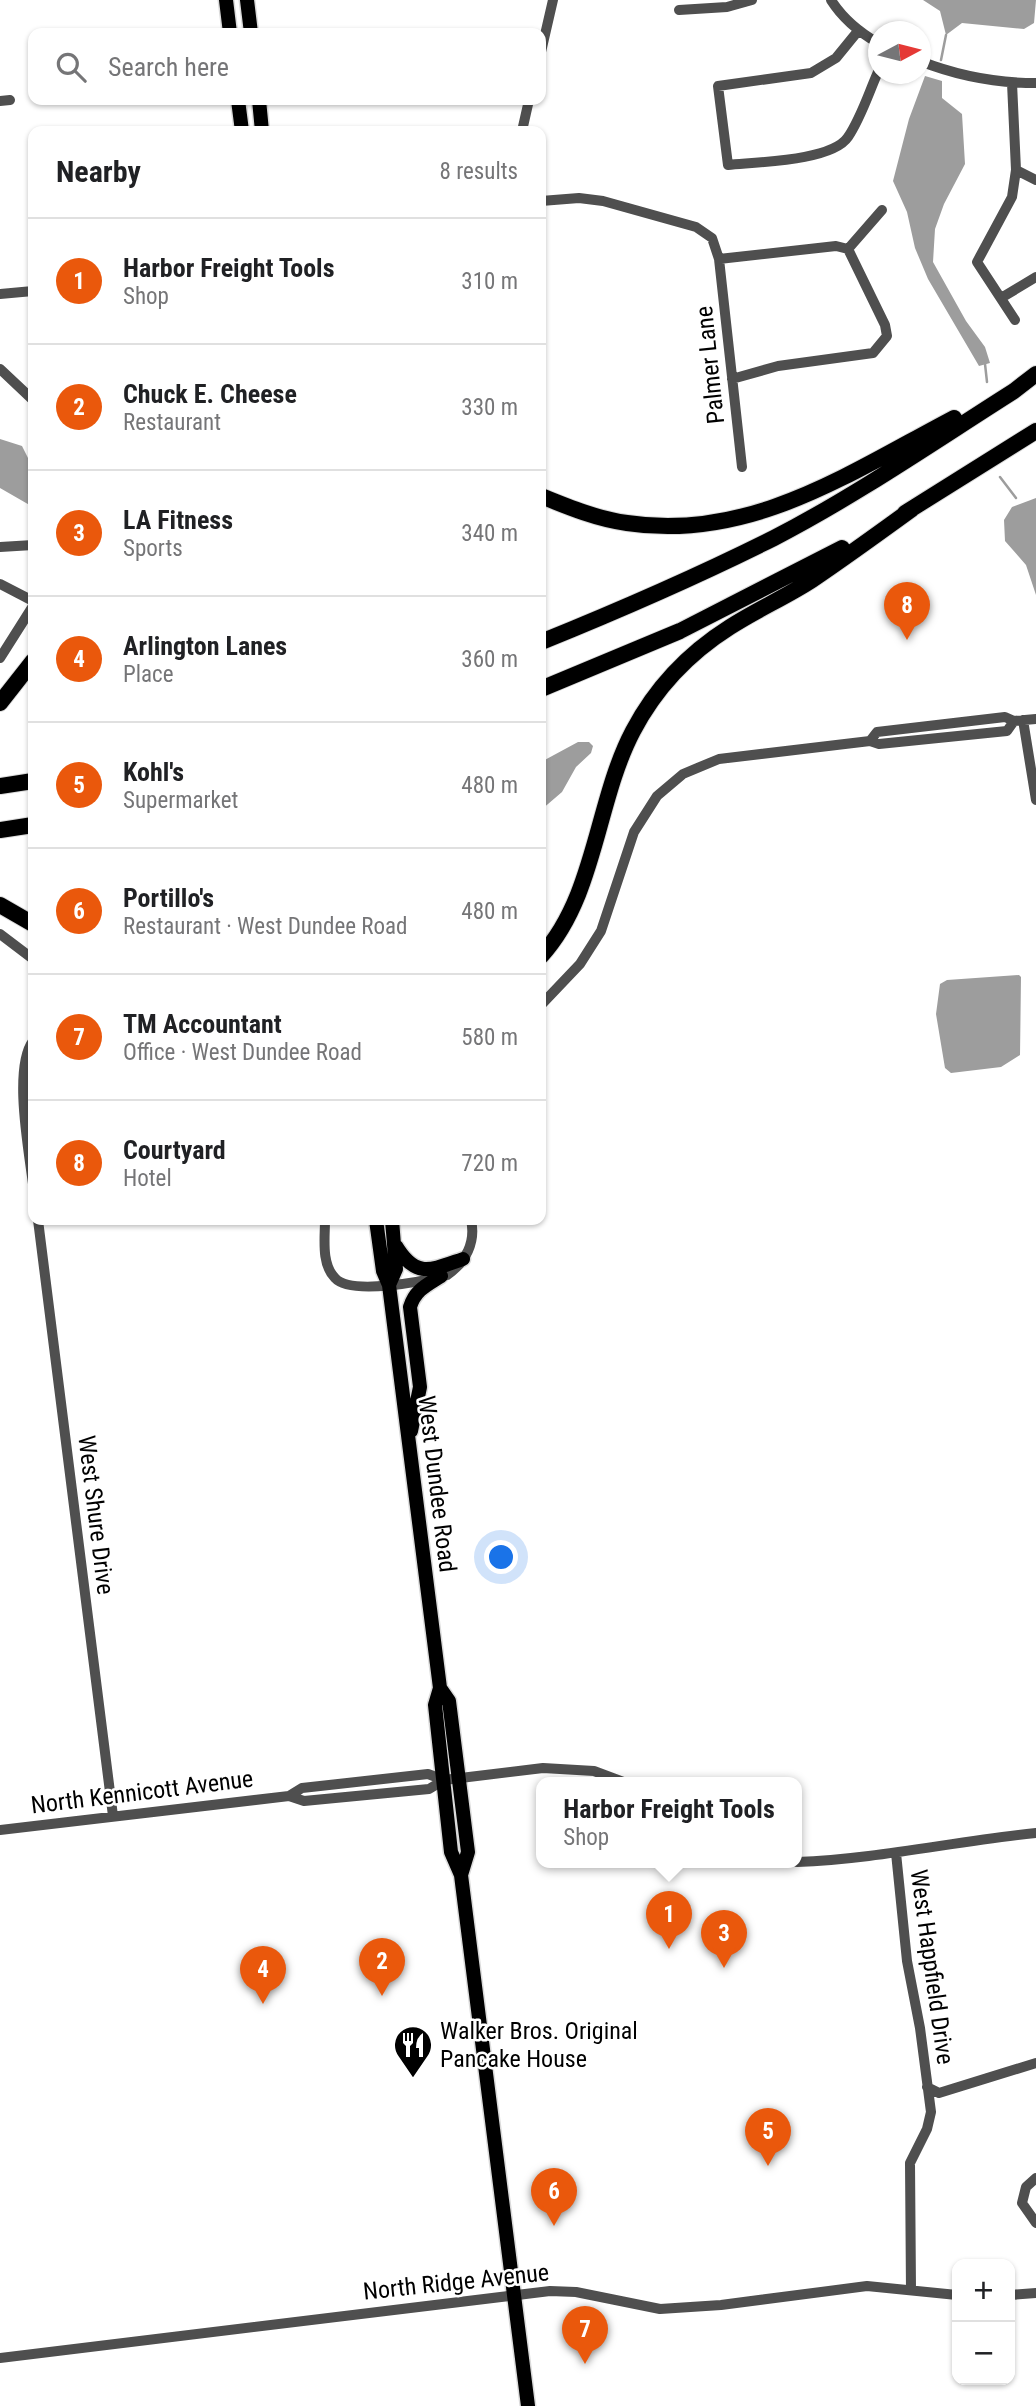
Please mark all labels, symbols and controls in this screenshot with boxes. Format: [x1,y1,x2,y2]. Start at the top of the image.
north arrow [868,21,931,84]
search box [28,28,546,105]
icon: search [52,48,90,86]
text: Search here [108,52,229,82]
text: Nearby [56,154,141,189]
text: 8 results [440,158,518,185]
text: Harbor Freight Tools [123,253,334,283]
text: 1 [73,268,85,295]
text: 310 m [461,268,518,295]
text: Shop [123,283,169,310]
street label: Palmer Lane [690,305,730,425]
text: Chuck E. Cheese [123,379,297,409]
text: 2 [73,394,85,421]
text: 330 m [461,394,518,421]
text: Restaurant [123,409,221,436]
text: LA Fitness [123,505,233,535]
text: 3 [73,520,85,547]
text: 340 m [461,520,518,547]
text: Sports [123,535,183,562]
pin: 8 [884,582,930,640]
text: Arlington Lanes [123,631,287,661]
text: 4 [73,646,85,673]
text: 360 m [461,646,518,673]
text: Place [123,661,173,688]
text: Kohl's [123,757,184,787]
text: 5 [73,772,85,799]
text: 480 m [461,772,518,799]
text: Supermarket [123,787,238,814]
text: Portillo's [123,883,214,913]
text: 6 [73,898,85,925]
text: 480 m [461,898,518,925]
text: Restaurant · West Dundee Road [123,913,407,940]
text: TM Accountant [123,1009,282,1039]
text: 7 [73,1024,85,1051]
text: 580 m [461,1024,518,1051]
text: Office · West Dundee Road [123,1039,362,1066]
text: Courtyard [123,1135,226,1165]
text: 8 [73,1150,85,1177]
text: 720 m [461,1150,518,1177]
text: Hotel [123,1165,172,1192]
street label: West Dundee Road [412,1394,462,1574]
street label: West Shure Drive [72,1434,120,1596]
your location [484,1540,518,1574]
street label: North Kennicott Avenue [29,1764,255,1820]
popup [536,1777,802,1868]
text: Harbor Freight Tools [563,1794,775,1824]
text: Shop [563,1824,609,1851]
street label: West Happfield Drive [904,1868,960,2066]
pin: 1 [646,1891,692,1949]
pin: 3 [701,1910,747,1968]
pin: 2 [359,1938,405,1996]
pin: 4 [240,1946,286,2004]
place label: Walker Bros. Original Pancake House [440,2017,638,2073]
restaurant icon: Walker Bros. Original Pancake House [392,2024,434,2079]
pin: 5 [745,2108,791,2166]
pin: 6 [531,2168,577,2226]
street label: North Ridge Avenue [362,2258,550,2306]
map controls [952,2259,1015,2385]
button: + [952,2259,1015,2322]
pin: 7 [562,2306,608,2364]
button: − [952,2322,1015,2385]

